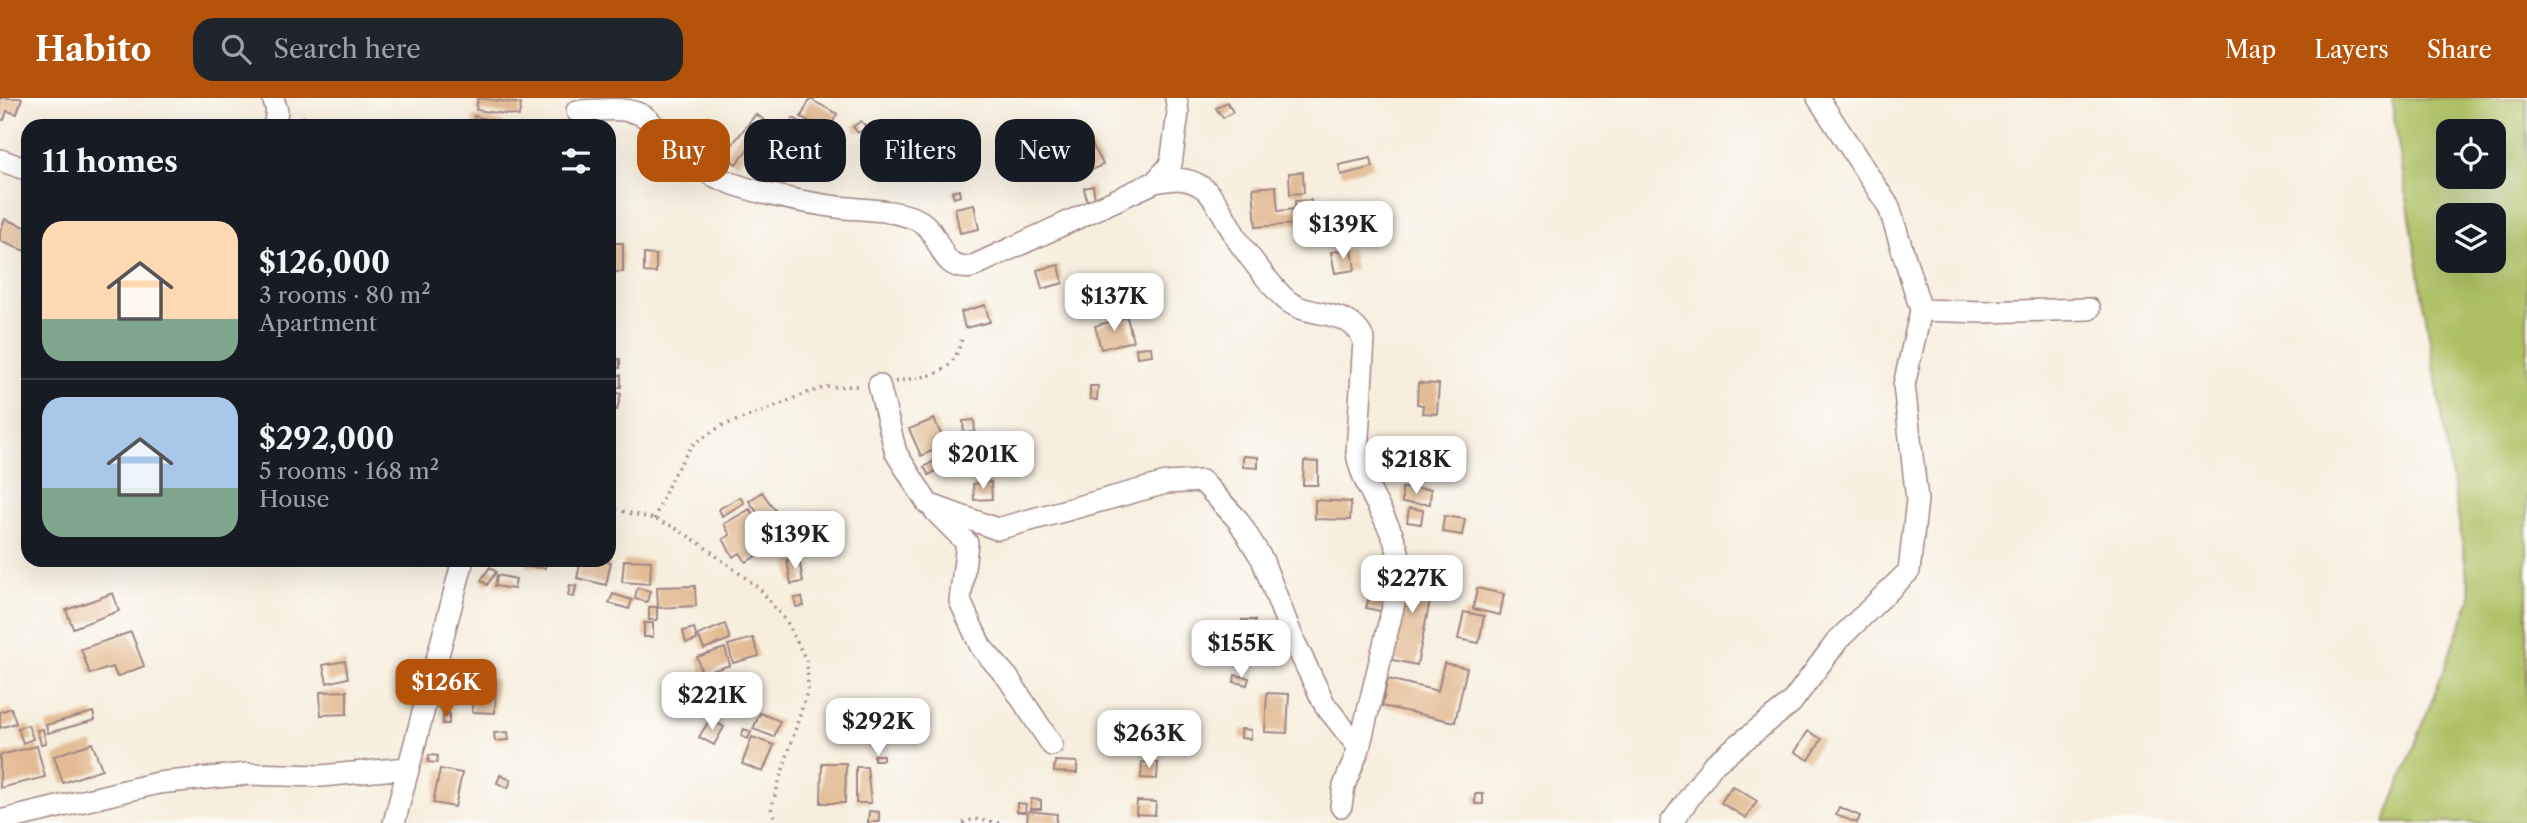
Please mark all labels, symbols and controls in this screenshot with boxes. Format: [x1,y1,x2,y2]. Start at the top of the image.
search box [193,18,683,81]
text: Habito [35,29,151,70]
icon: search [217,30,255,68]
text: Search here [273,33,421,65]
text: Map [2225,35,2276,64]
text: Layers [2314,35,2389,64]
text: Share [2427,35,2492,64]
chip: Buy [637,119,730,182]
chip: Rent [744,119,846,182]
chip: Filters [860,119,981,182]
chip: New [995,119,1095,182]
map controls [2436,119,2506,273]
button: locate [2436,119,2506,189]
icon: filters [557,142,595,180]
text: 11 homes [42,143,178,180]
pin: $139K [1294,202,1392,261]
button: layers [2436,203,2506,273]
text: $139K [1309,210,1377,238]
text: $126,000 [259,244,390,281]
icon: home [98,249,182,333]
pin: $137K [1065,274,1163,333]
text: 3 rooms · 80 m² [259,281,431,309]
text: $137K [1081,282,1147,310]
text: Apartment [259,309,377,337]
text: $292,000 [259,420,394,457]
icon: home [98,425,182,509]
pin: $201K [934,432,1032,491]
pin: $218K [1367,436,1465,496]
text: $201K [948,440,1018,468]
text: $218K [1381,445,1451,473]
text: 5 rooms · 168 m² [259,457,439,485]
text: House [259,485,329,513]
pin: $139K [746,512,844,571]
text: $139K [761,520,829,548]
pin: $227K [1363,556,1461,615]
text: $227K [1377,564,1447,592]
pin: $155K [1192,620,1290,680]
text: $155K [1208,629,1274,657]
pin: $126K [397,660,495,719]
text: $126K [412,668,480,696]
pin: $221K [663,672,761,732]
text: $221K [678,681,746,709]
pin: $292K [829,698,927,758]
text: $292K [842,707,914,735]
pin: $263K [1100,710,1198,770]
text: $263K [1113,719,1185,747]

